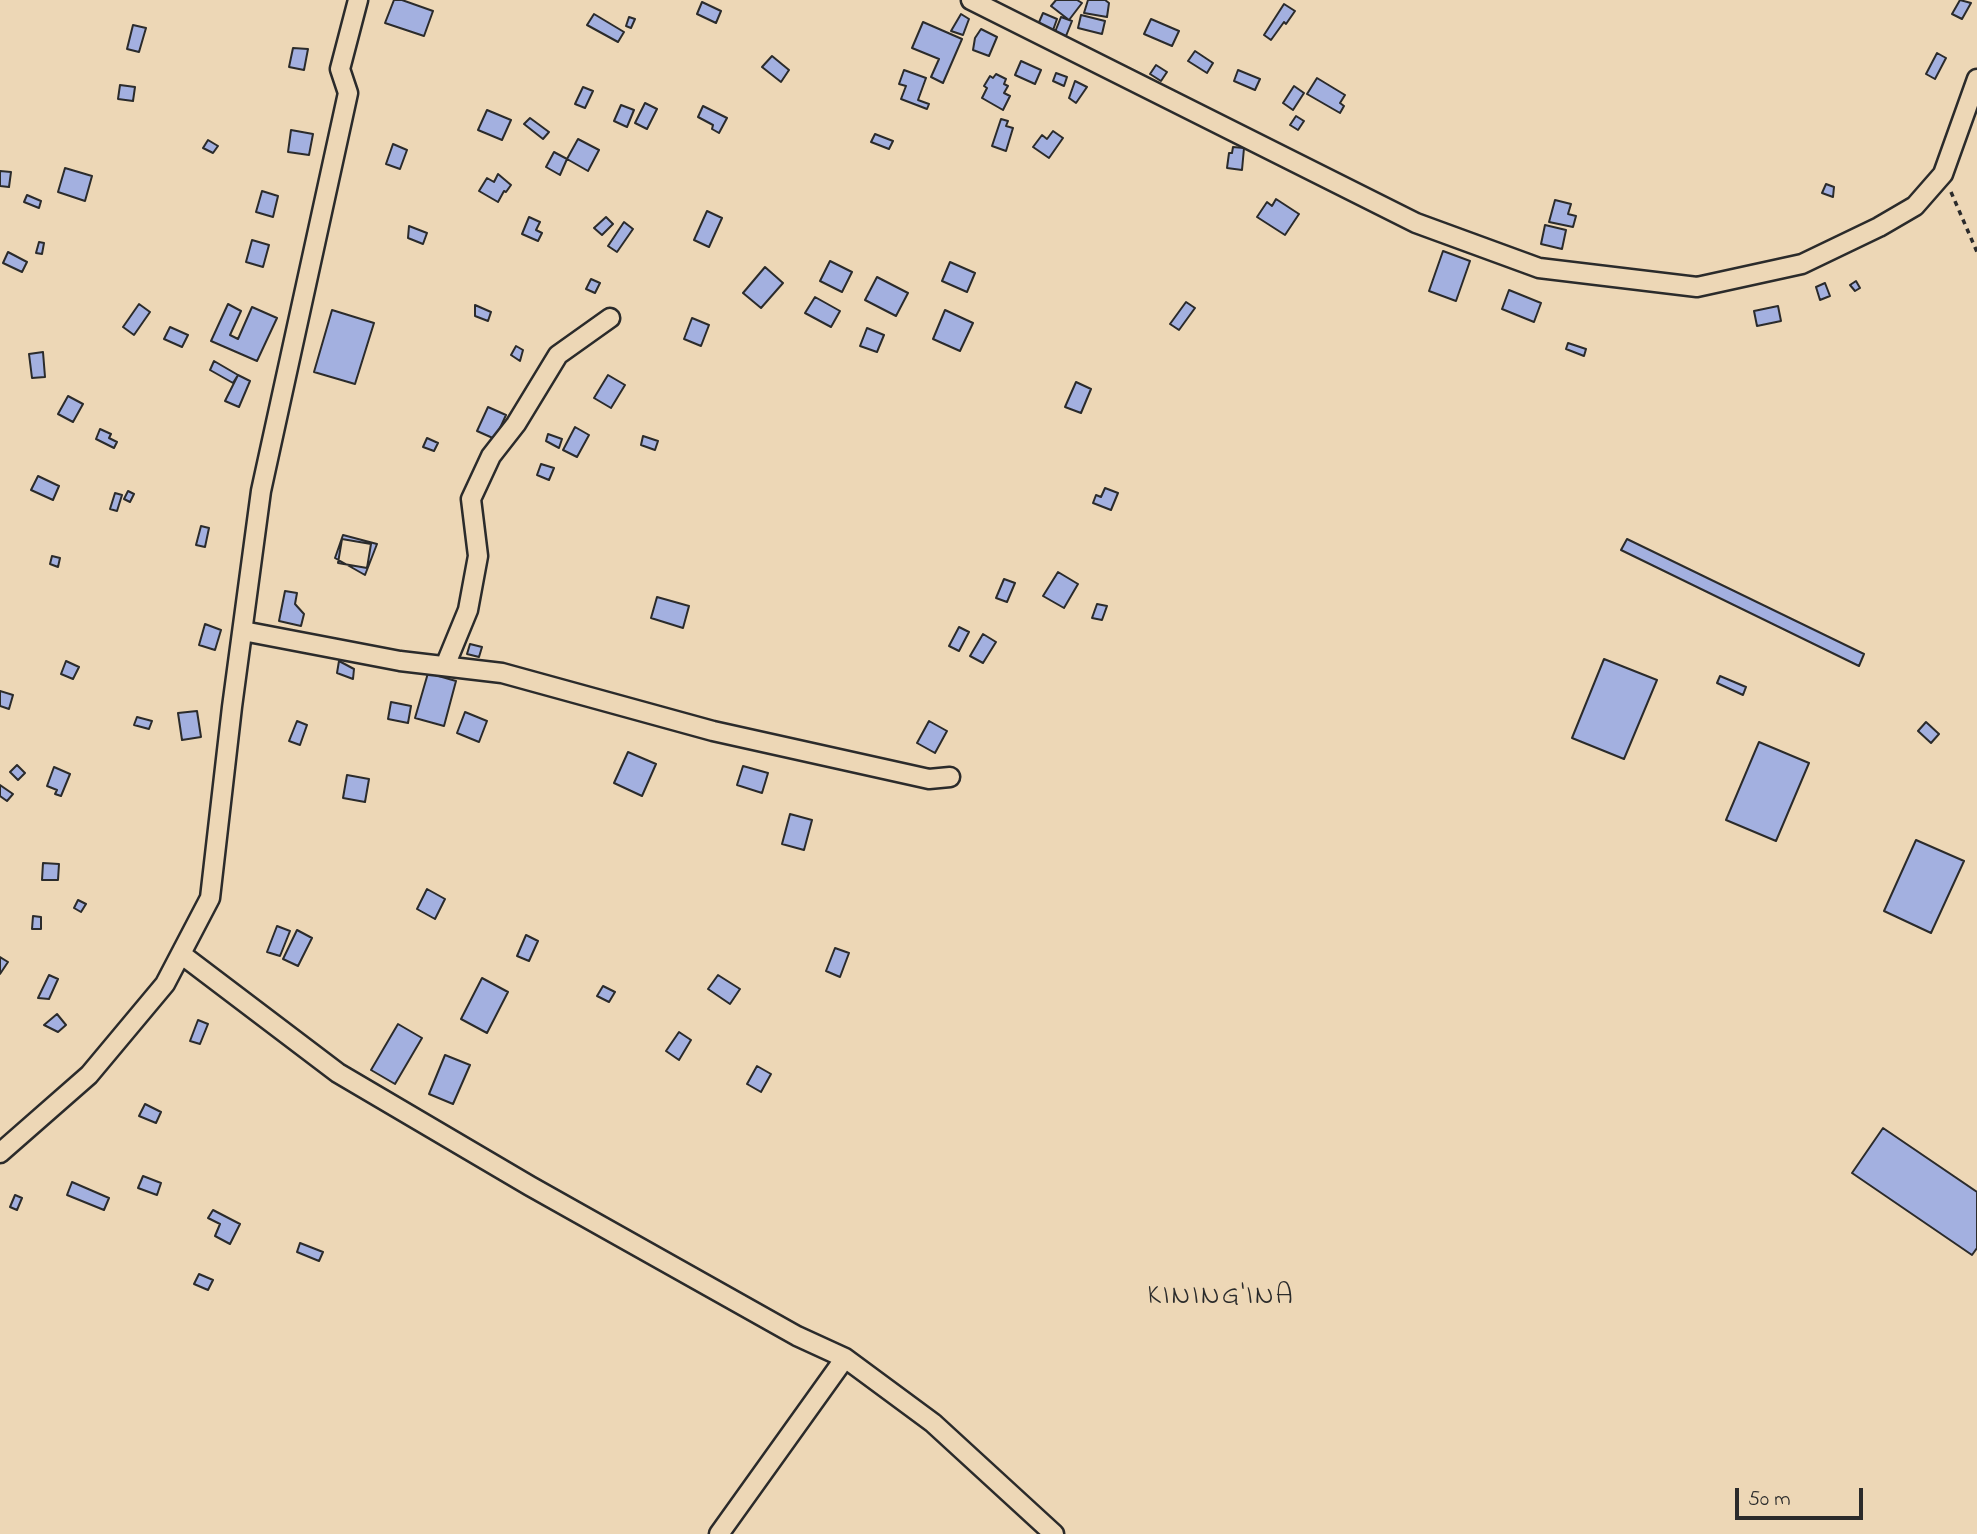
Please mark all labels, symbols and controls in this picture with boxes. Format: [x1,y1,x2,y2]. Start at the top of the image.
district label: KINING'INA [1148,1281,1294,1315]
scale bar [1739,1474,1867,1518]
text: 50 m [1748,1485,1791,1515]

